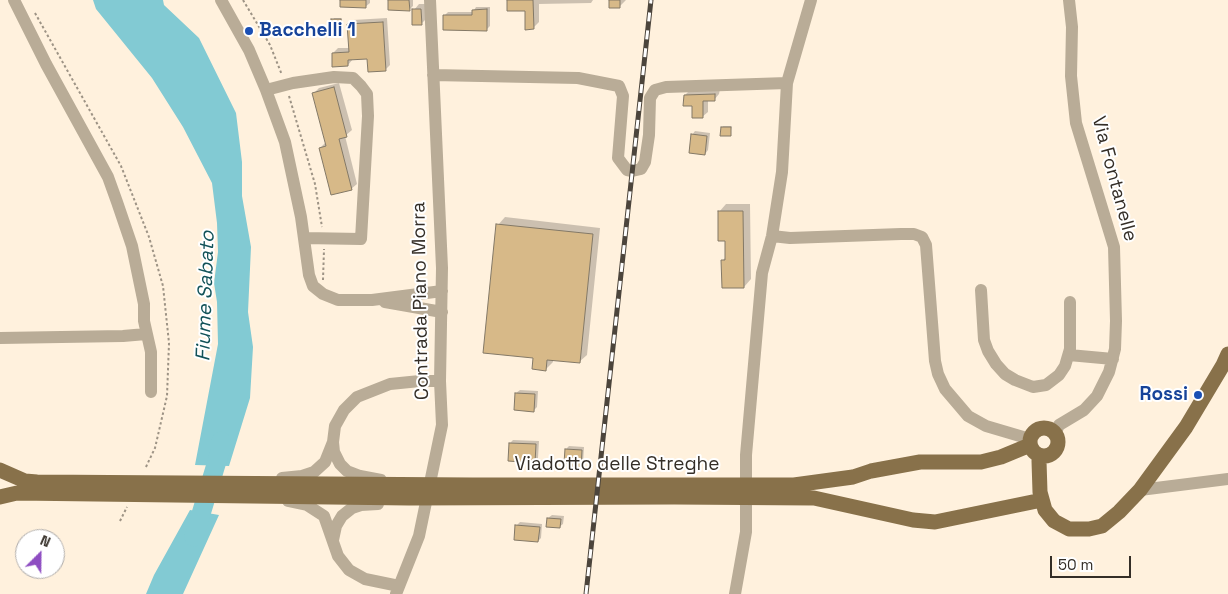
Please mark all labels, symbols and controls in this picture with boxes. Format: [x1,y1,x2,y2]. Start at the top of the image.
place label: Bacchelli 1 [259,20,356,42]
marker: Bacchelli 1 [243,25,255,37]
street label: Via Fontanelle [1086,114,1142,244]
street label: Contrada Piano Morra [408,202,434,400]
water label: Fiume Sabato [192,230,220,362]
place label: Rossi [1139,384,1188,406]
marker: Rossi [1192,389,1204,401]
street label: Viadotto delle Streghe [514,454,720,476]
north arrow [15,529,65,579]
text: N [38,531,53,551]
scale bar [1053,546,1134,578]
text: 50 m [1058,555,1093,574]

